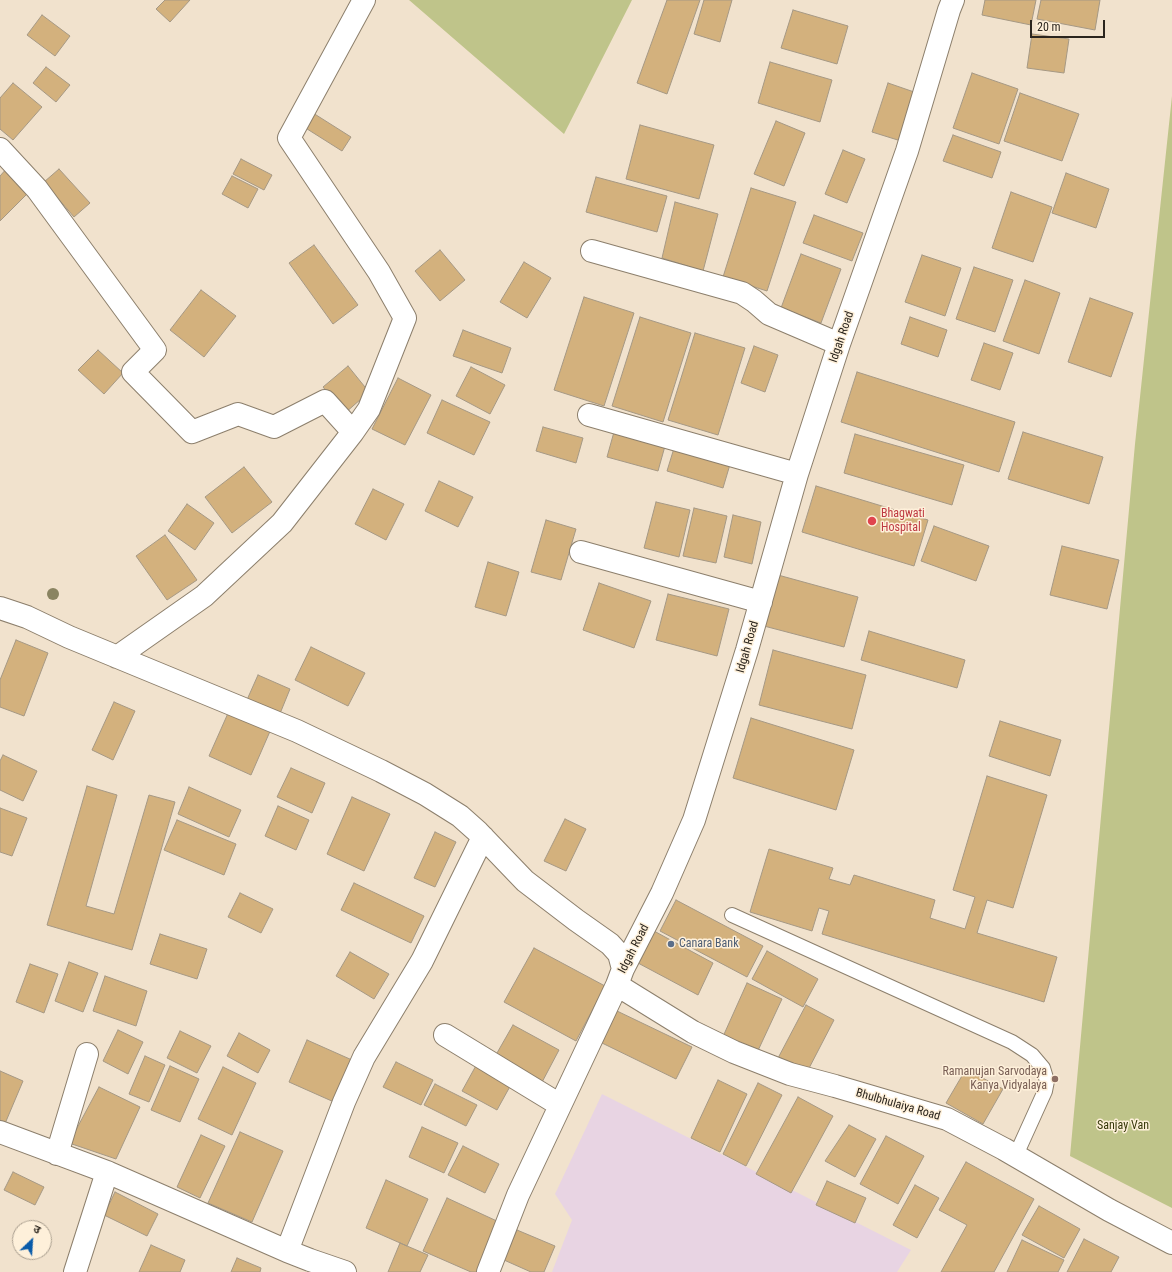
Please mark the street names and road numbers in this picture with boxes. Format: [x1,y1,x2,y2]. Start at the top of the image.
street label: Idgah Road [827,309,857,365]
street label: Idgah Road [734,619,762,675]
street label: Idgah Road [615,922,653,976]
street label: Bhulbhulaiya Road [854,1086,942,1124]

